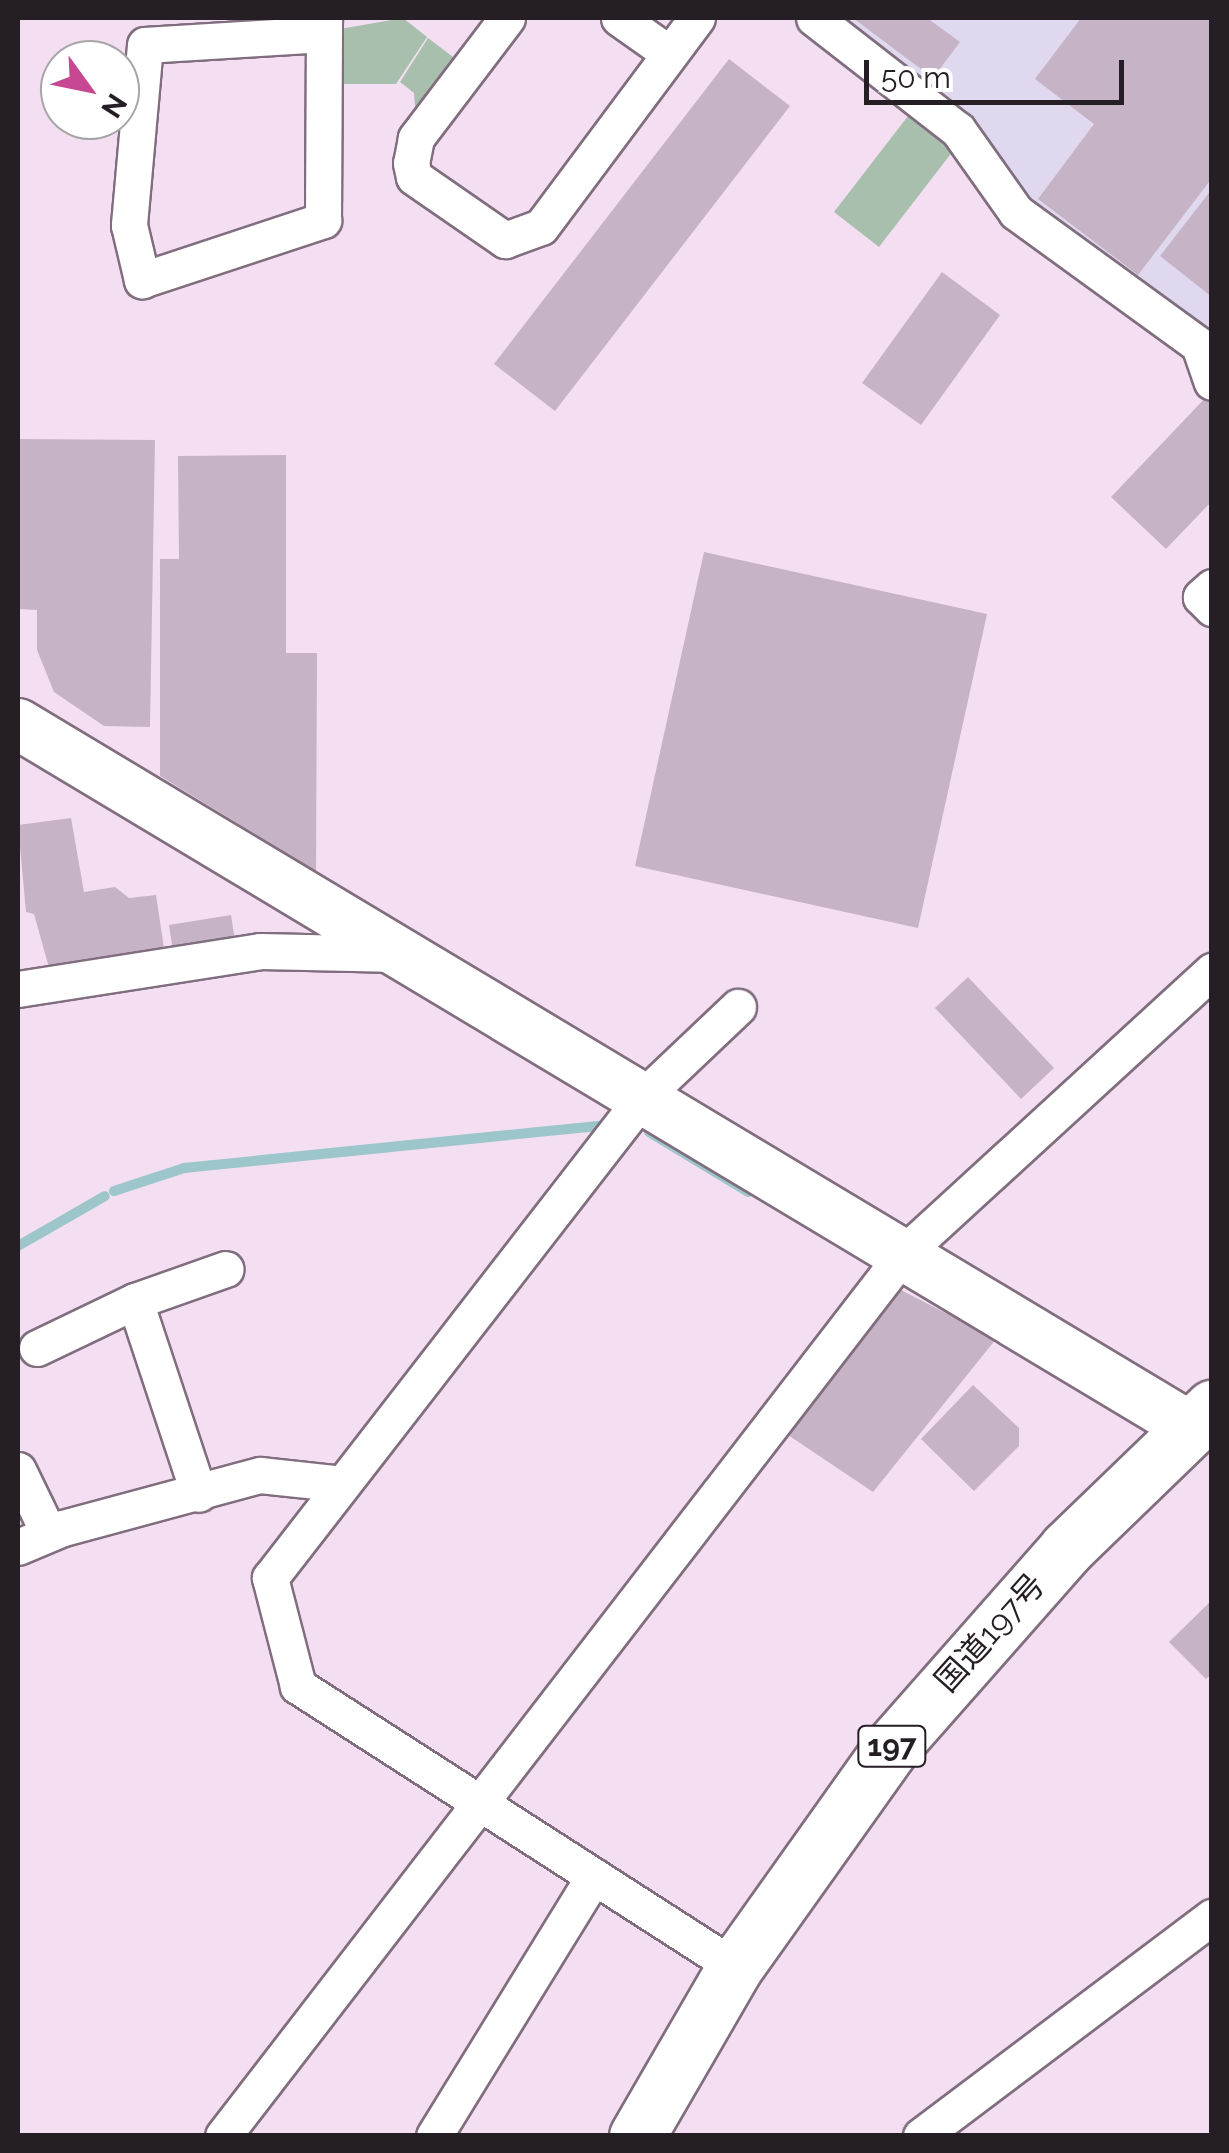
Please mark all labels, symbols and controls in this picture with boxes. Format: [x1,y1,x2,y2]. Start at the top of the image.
north arrow [40,40,140,140]
scale bar [869,40,1129,102]
text: 50 m [881,60,951,95]
text: N [94,88,134,123]
street label: 国道197号 [927,1566,1053,1700]
road number: 197 [857,1721,927,1771]

